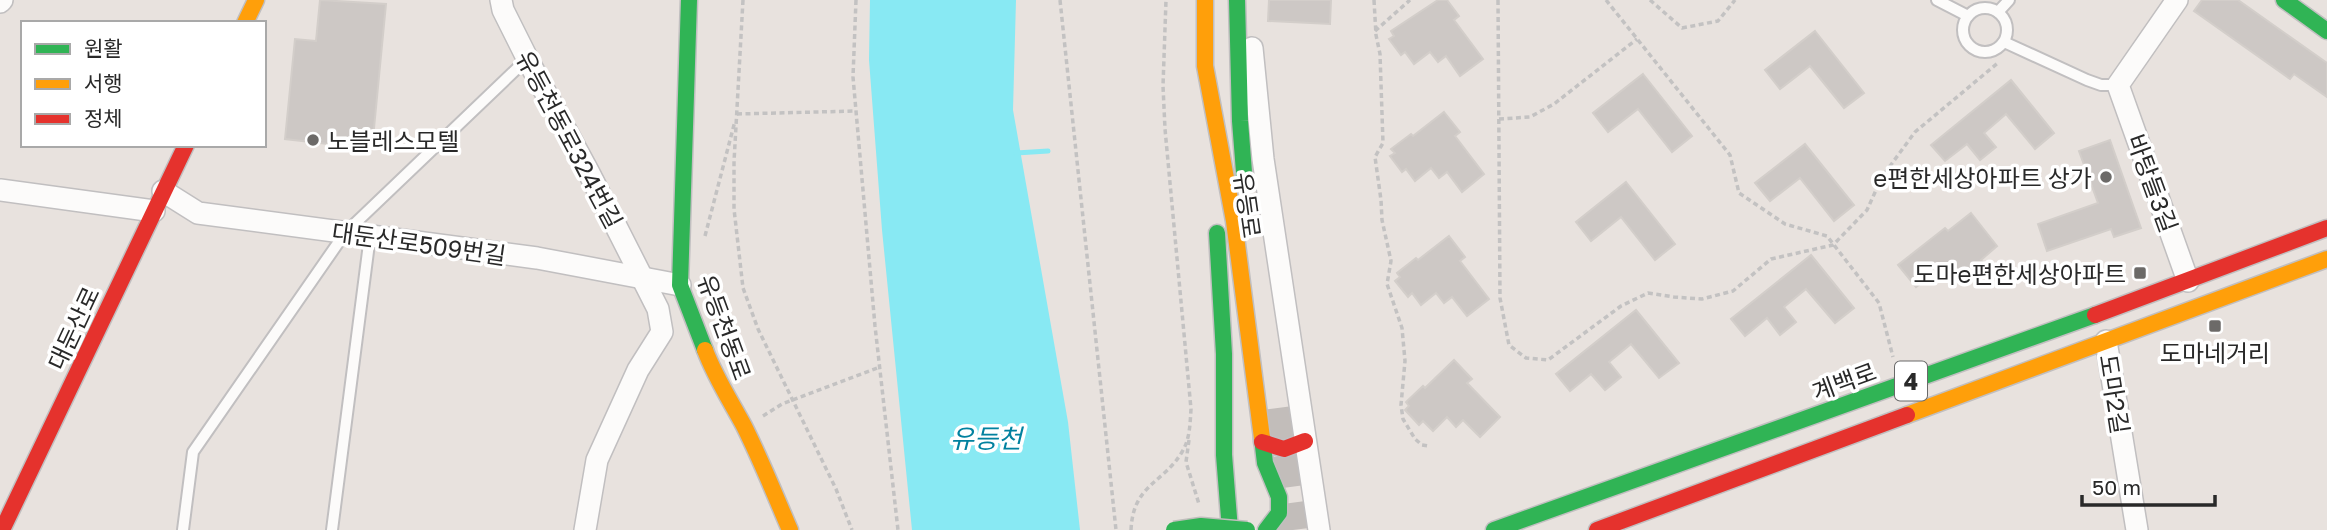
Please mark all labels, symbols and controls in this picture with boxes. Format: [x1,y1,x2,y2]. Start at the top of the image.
legend [21,21,266,147]
text: 원활 [84,35,123,61]
street label: 유등천동로324번길 [511,45,629,233]
text: 서행 [84,70,123,96]
text: 정체 [84,105,123,131]
place label: 노블레스모텔 [327,126,459,155]
street label: 바탕들3길 [2122,130,2184,236]
marker: 노블레스모텔 [305,132,321,148]
place label: e편한세상아파트 상가 [1873,163,2092,192]
marker: e편한세상아파트 상가 [2098,169,2114,185]
street label: 유등로 [1229,170,1267,240]
street label: 대둔산로509번길 [330,216,508,270]
place label: 도마e편한세상아파트 [1913,259,2126,288]
marker: 도마e편한세상아파트 [2132,265,2148,281]
street label: 유등천동로 [692,270,758,384]
street label: 대둔산로 [41,282,105,374]
marker: 도마네거리 [2207,318,2223,334]
place label: 도마네거리 [2160,338,2270,367]
street label: 도마2길 [2094,352,2136,436]
street label: 계백로 [1808,356,1880,406]
road number: 4 [1895,362,1927,400]
water label: 유등천 [950,423,1025,454]
scale bar [2082,463,2215,507]
text: 50 m [2092,474,2141,500]

